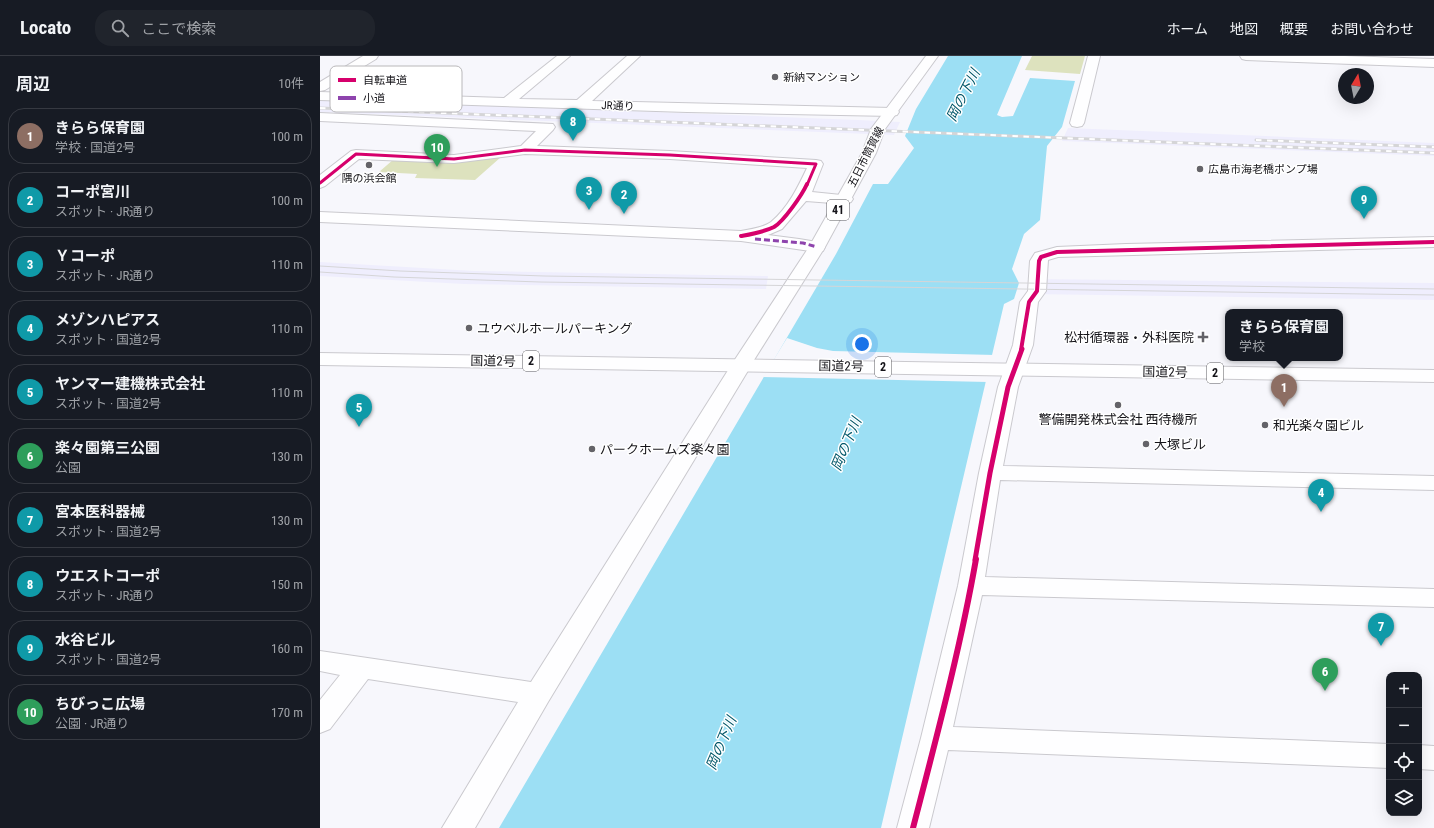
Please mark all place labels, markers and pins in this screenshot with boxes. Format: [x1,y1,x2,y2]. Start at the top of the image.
place label: 新納マンション [783,71,860,84]
marker: 新納マンション [770,72,780,82]
pin: 8 [560,108,586,141]
pin: 10 [424,134,450,167]
marker: 隅の浜会館 [364,160,374,170]
place label: 広島市海老橋ポンプ場 [1208,163,1318,176]
marker: 広島市海老橋ポンプ場 [1195,164,1205,174]
place label: 隅の浜会館 [342,172,397,185]
pin: 3 [576,177,602,210]
pin: 2 [611,181,637,214]
pin: 9 [1351,186,1377,219]
place label: ユウベルホールパーキング [477,321,633,336]
marker: ユウベルホールパーキング [464,323,474,333]
place label: 松村循環器・外科医院 [1064,330,1194,345]
marker: 松村循環器・外科医院 [1197,331,1209,343]
pin: 1 [1271,374,1297,407]
pin: 5 [346,394,372,427]
marker: 警備開発株式会社 西待機所 [1113,400,1123,410]
place label: 警備開発株式会社 西待機所 [1039,412,1197,427]
place label: 和光楽々園ビル [1273,418,1364,433]
marker: 和光楽々園ビル [1260,420,1270,430]
place label: 大塚ビル [1154,437,1206,452]
marker: 大塚ビル [1141,439,1151,449]
place label: パークホームズ楽々園 [600,442,730,457]
marker: パークホームズ楽々園 [587,444,597,454]
pin: 4 [1308,479,1334,512]
pin: 7 [1368,613,1394,646]
pin: 6 [1312,658,1338,691]

